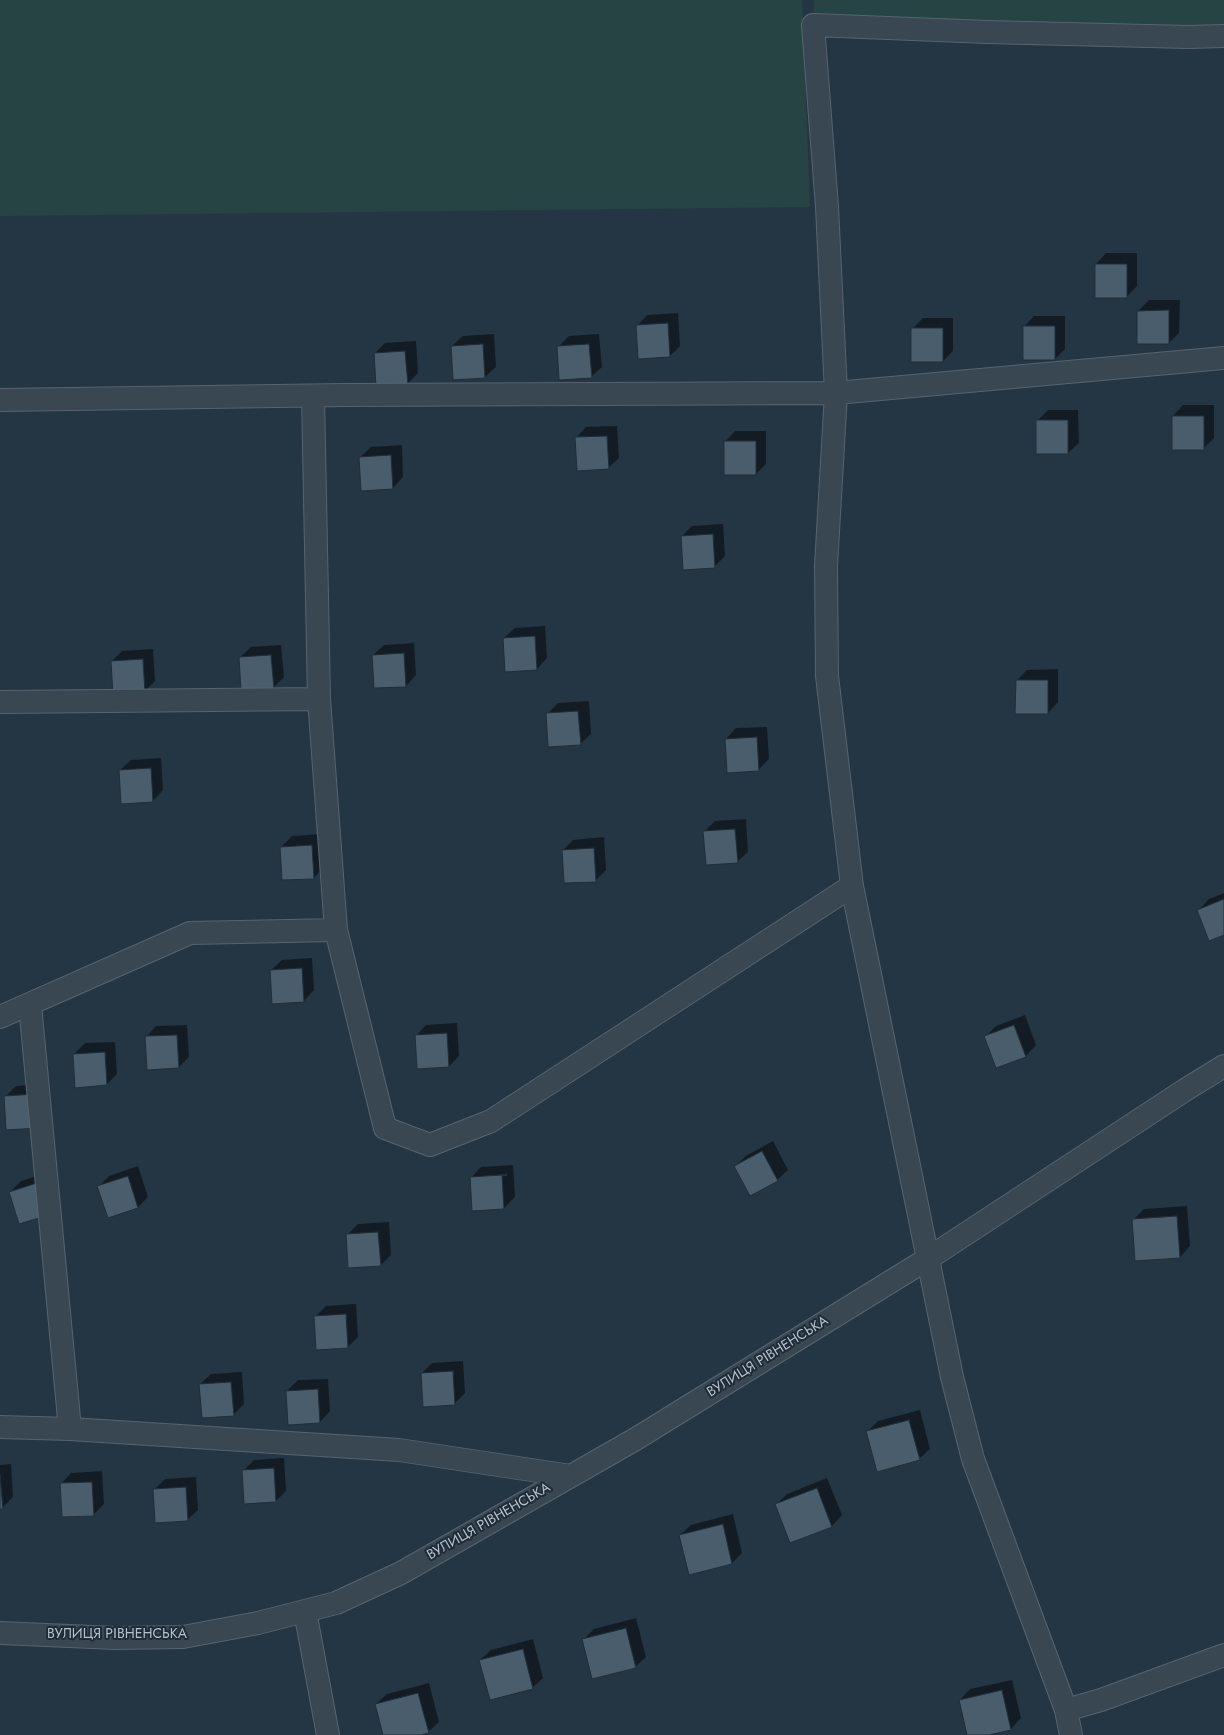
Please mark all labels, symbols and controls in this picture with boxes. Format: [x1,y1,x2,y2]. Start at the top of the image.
street label: ВУЛИЦЯ РІВНЕНСЬКА [704,1313,832,1401]
street label: ВУЛИЦЯ РІВНЕНСЬКА [424,1480,554,1564]
street label: ВУЛИЦЯ РІВНЕНСЬКА [47,1627,187,1643]

